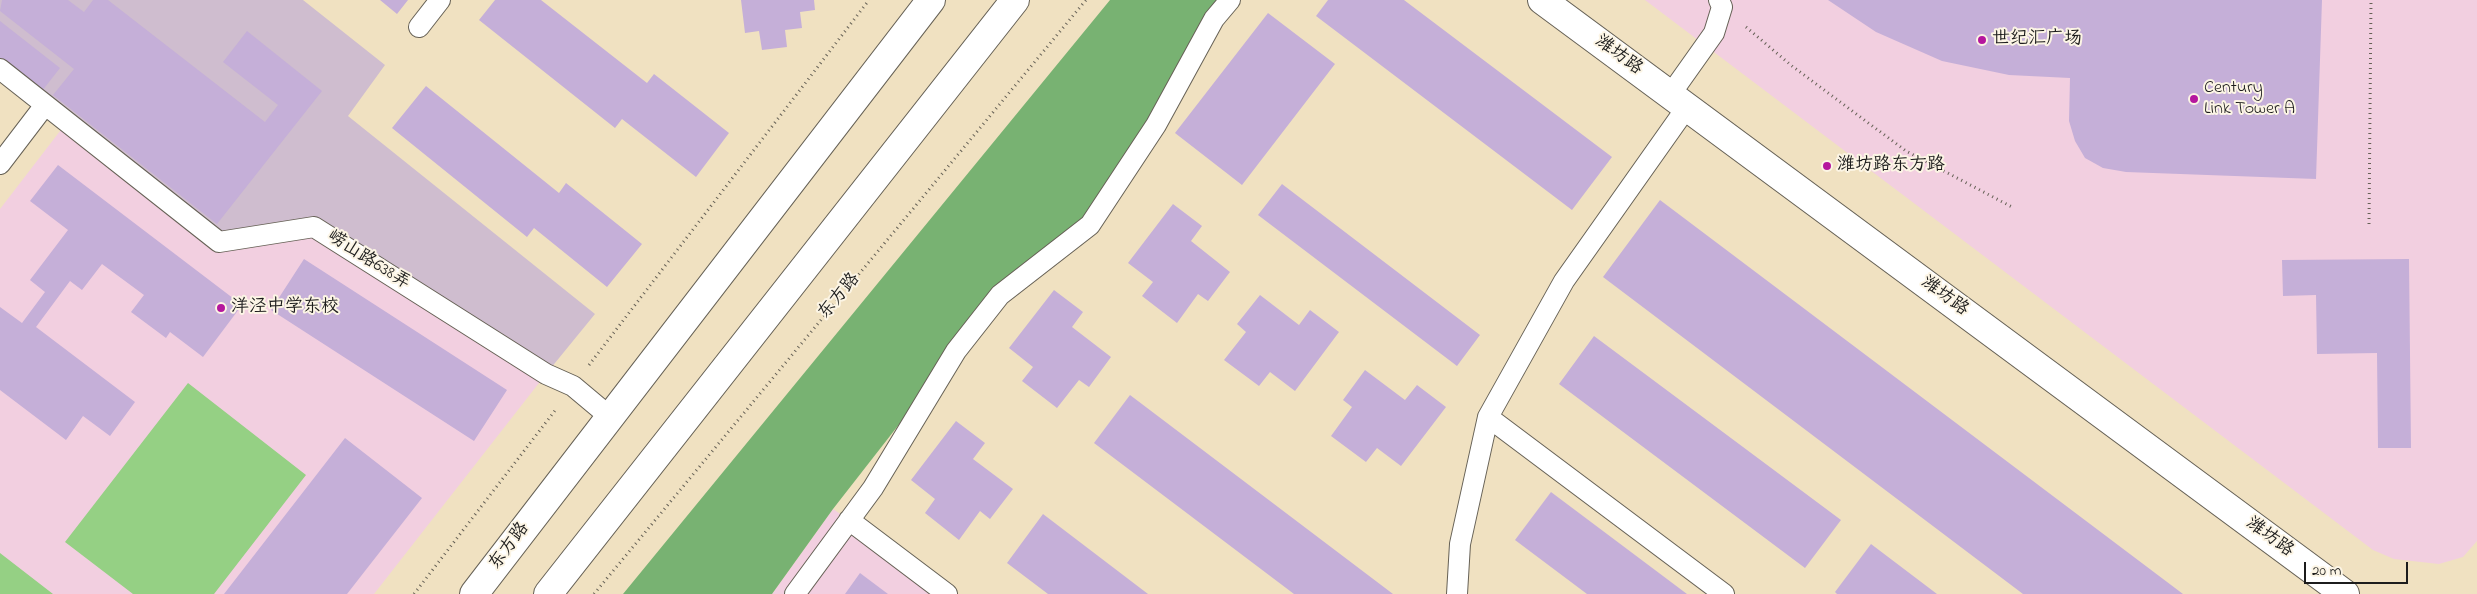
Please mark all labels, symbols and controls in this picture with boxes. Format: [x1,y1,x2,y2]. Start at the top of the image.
place label: 世纪汇广场 [1992,29,2082,51]
street label: 潍坊路 [1590,31,1646,81]
marker: 世纪汇广场 [1976,34,1988,46]
place label: Century Link Tower A [2204,78,2295,120]
marker: Century Link Tower A [2188,93,2200,105]
place label: 潍坊路东方路 [1837,155,1945,177]
marker: 潍坊路东方路 [1821,160,1833,172]
street label: 崂山路638弄 [322,227,414,295]
street label: 东方路 [814,269,866,325]
street label: 潍坊路 [1916,272,1972,322]
place label: 洋泾中学东校 [231,297,339,319]
marker: 洋泾中学东校 [215,302,227,314]
street label: 潍坊路 [2241,513,2297,563]
street label: 东方路 [485,519,535,575]
scale bar [2307,552,2411,584]
text: 20 m [2312,560,2341,582]

